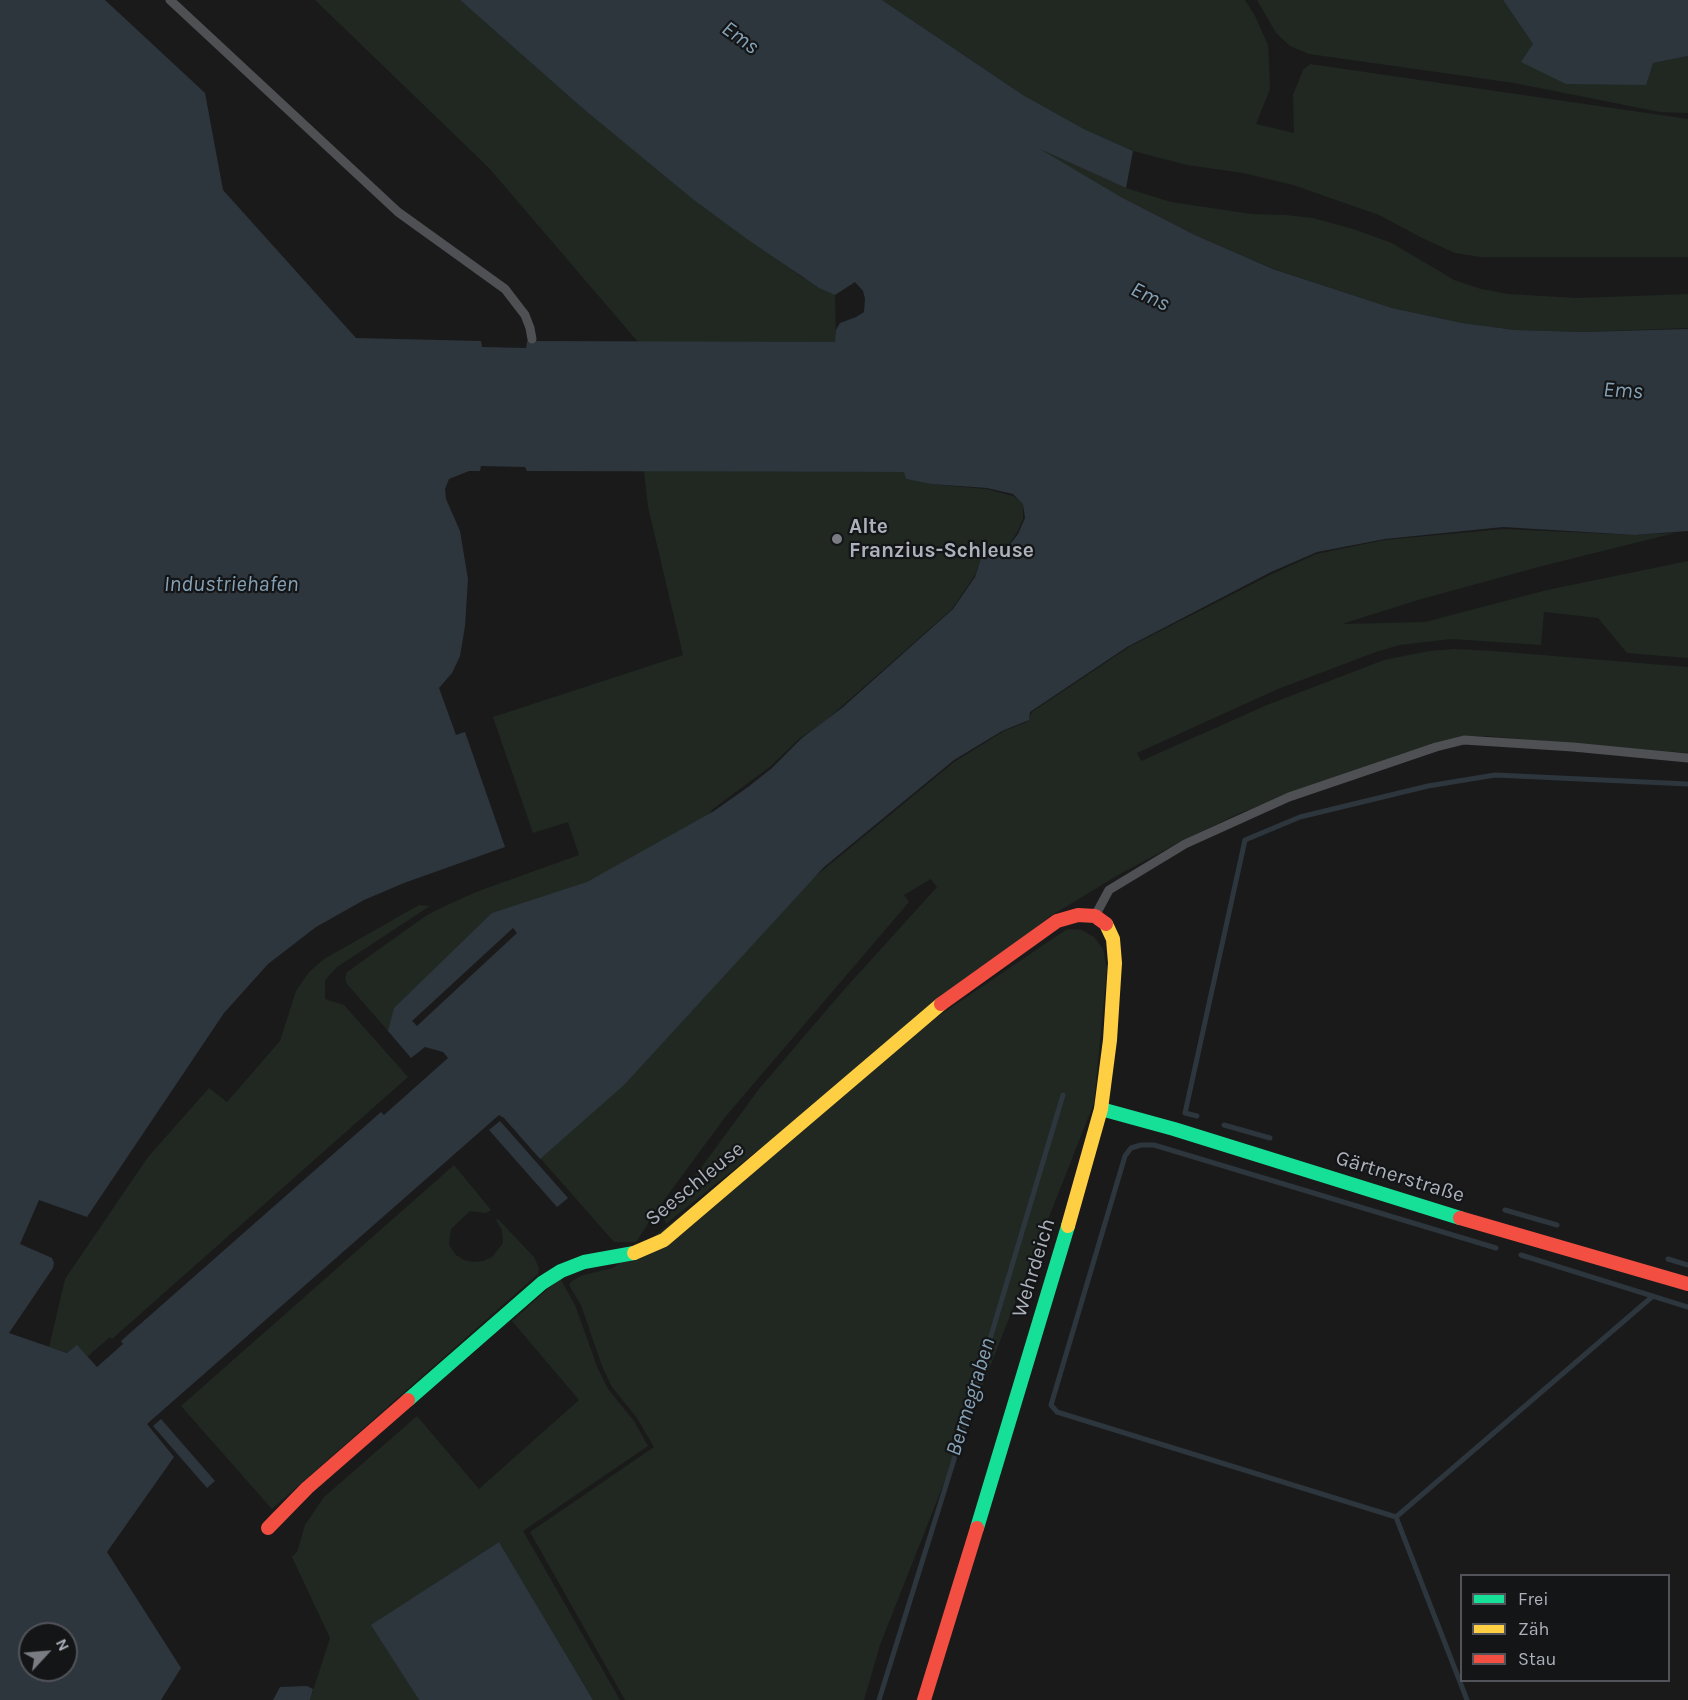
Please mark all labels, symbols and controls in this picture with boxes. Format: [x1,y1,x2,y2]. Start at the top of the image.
water label: Ems [716,16,764,60]
water label: Ems [1126,276,1174,318]
water label: Ems [1602,377,1644,405]
place label: Alte Franzius-Schleuse [849,514,1034,564]
marker: Alte Franzius-Schleuse [830,532,844,546]
water label: Industriehafen [164,572,298,598]
street label: Seeschleuse [640,1136,750,1232]
street label: Gärtnerstraße [1333,1145,1467,1209]
street label: Wehrdeich [1007,1215,1061,1321]
water label: Bermegraben [941,1335,1001,1459]
legend [1460,1574,1670,1682]
text: Frei [1518,1588,1549,1610]
text: Zäh [1518,1618,1549,1640]
north arrow [18,1622,78,1682]
text: N [52,1635,74,1654]
text: Stau [1518,1648,1556,1670]

